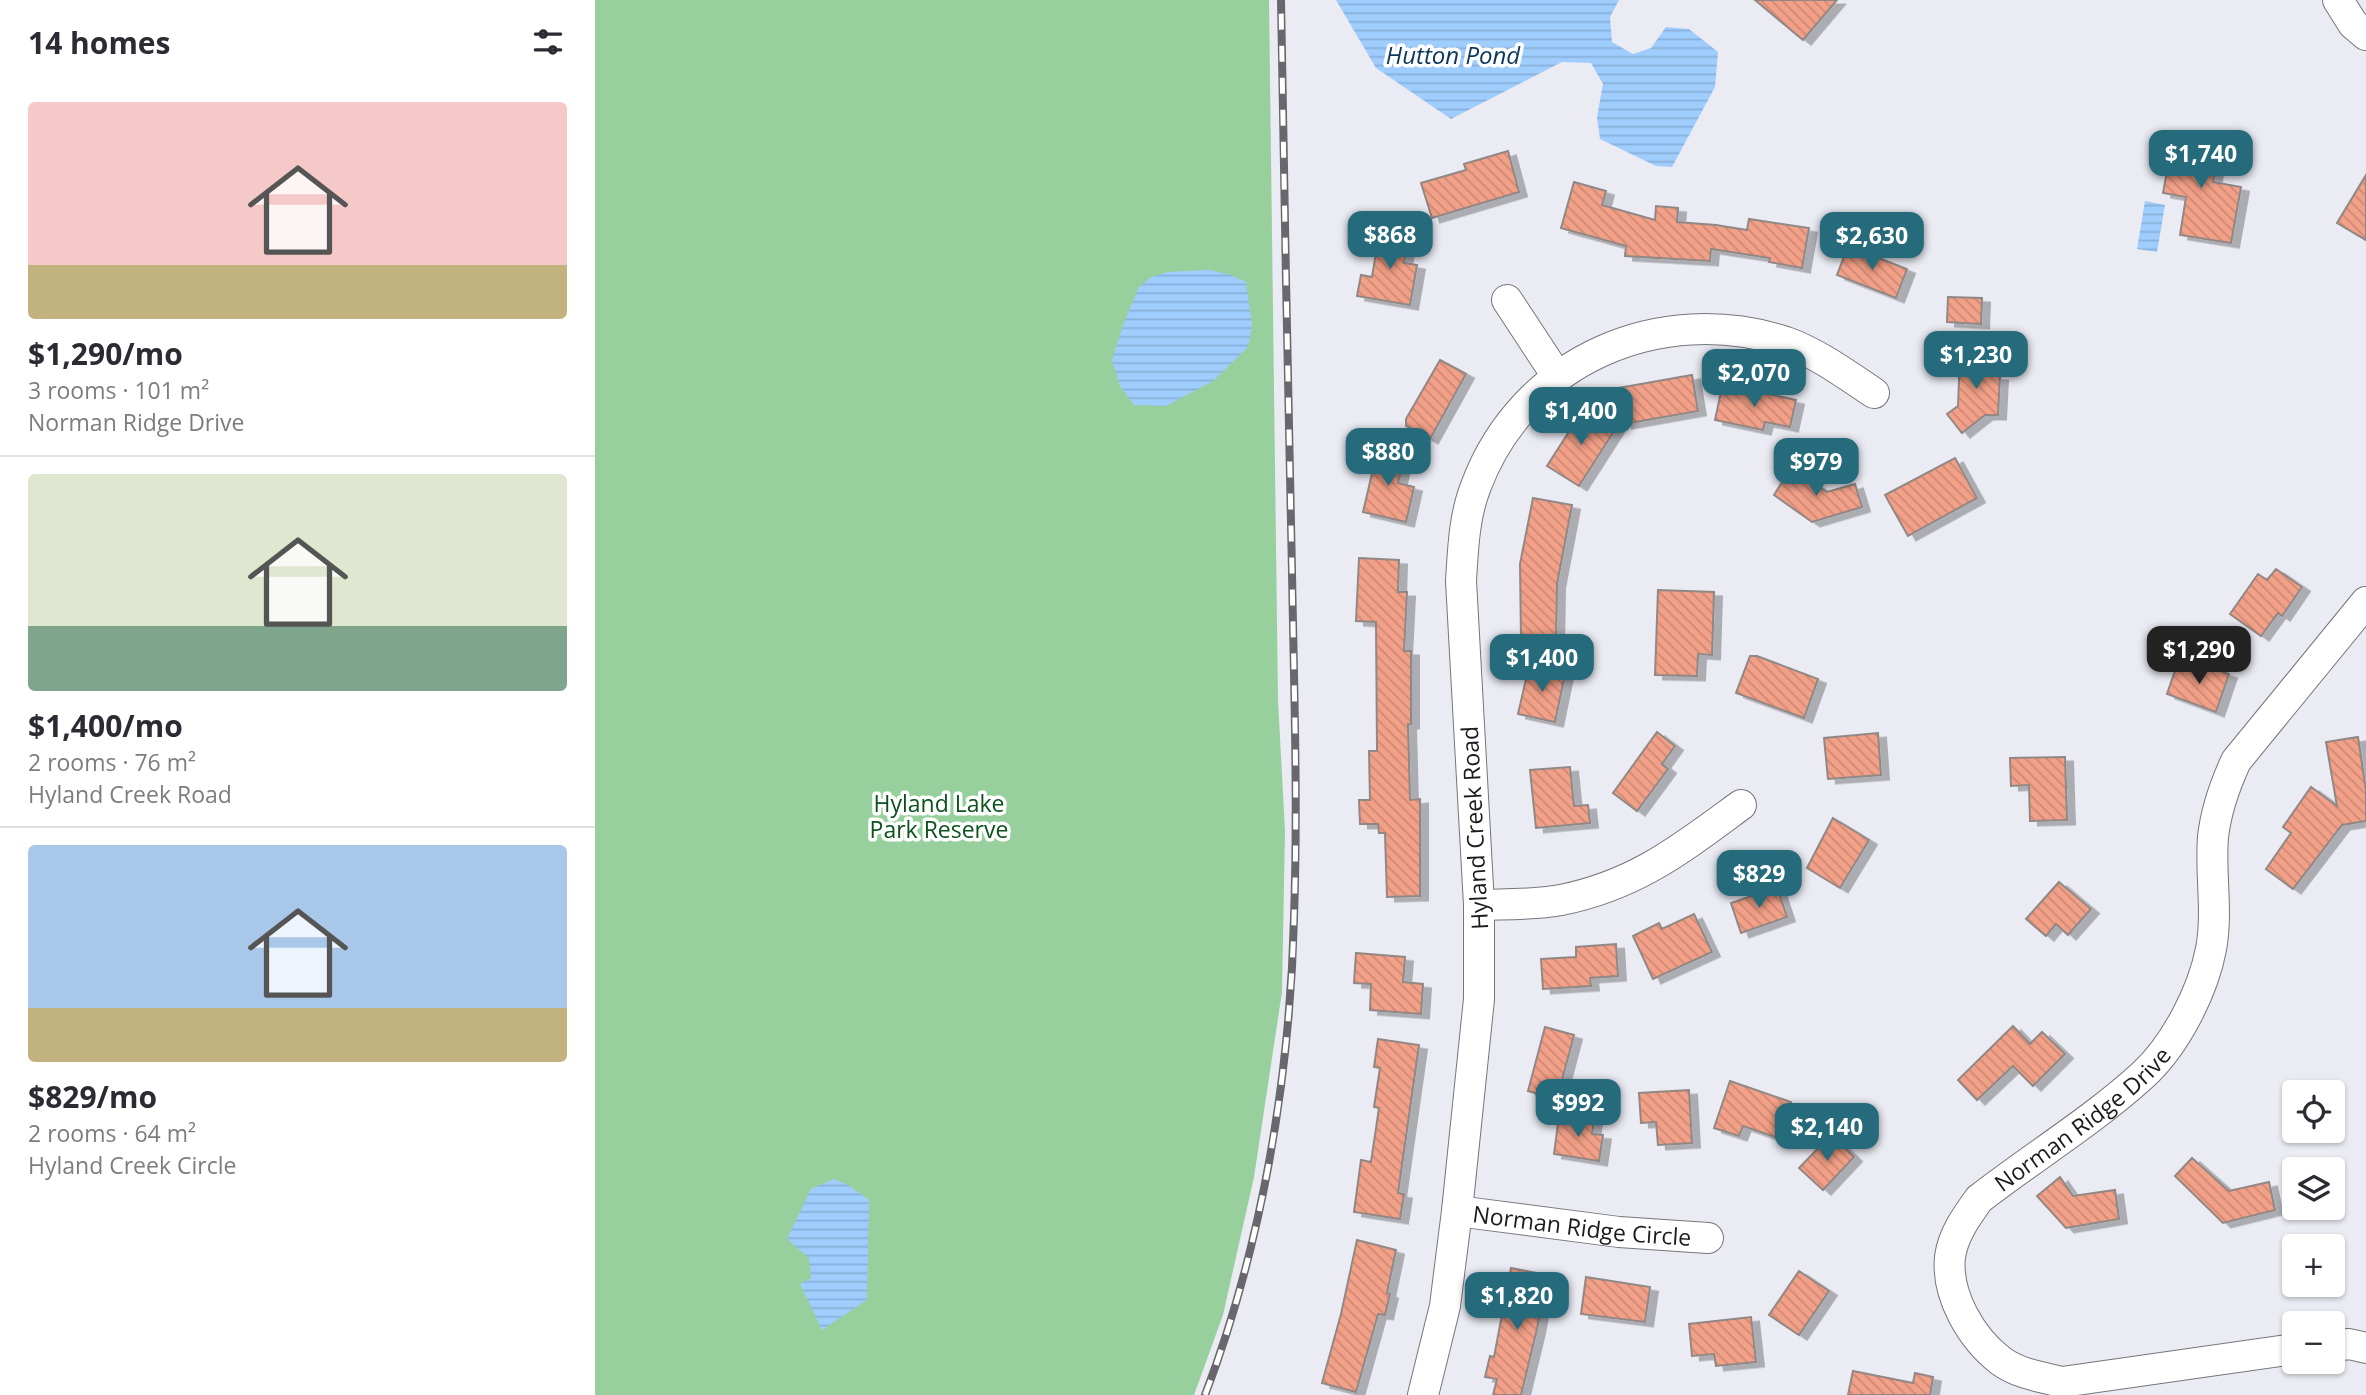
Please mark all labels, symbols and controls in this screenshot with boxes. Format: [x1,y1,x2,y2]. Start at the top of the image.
text: 14 homes [28,22,171,63]
icon: filters [529,23,567,61]
water label: Hutton Pond [1386,38,1521,71]
pin: $1,740 [2144,130,2258,190]
text: $1,740 [2165,137,2237,169]
icon: home [235,147,361,273]
pin: $868 [1349,212,1431,271]
pin: $2,630 [1815,212,1929,272]
text: $868 [1364,218,1416,250]
text: $2,630 [1836,219,1908,251]
pin: $1,230 [1919,332,2033,391]
text: $1,290/mo [28,333,183,374]
text: $1,230 [1940,338,2012,370]
pin: $2,070 [1697,350,1811,409]
text: $2,070 [1718,356,1790,388]
text: 3 rooms · 101 m² [28,374,209,406]
pin: $1,400 [1524,388,1638,447]
text: $1,400 [1545,394,1617,426]
text: Norman Ridge Drive [28,406,244,438]
pin: $880 [1347,428,1429,488]
text: $880 [1362,435,1414,467]
pin: $979 [1775,438,1857,498]
text: $979 [1790,445,1842,477]
icon: home [235,519,361,645]
pin: $1,290 [2142,626,2256,686]
text: $1,290 [2163,633,2235,665]
pin: $1,400 [1485,634,1599,694]
text: $1,400 [1506,641,1578,673]
text: $1,400/mo [28,705,183,746]
street label: Hyland Creek Road [1453,725,1495,931]
text: 2 rooms · 76 m² [28,746,196,778]
text: Hyland Creek Road [28,778,232,810]
park label: Hyland Lake Park Reserve [870,787,1008,845]
pin: $829 [1718,850,1800,910]
text: $829 [1733,857,1785,889]
icon: home [235,890,361,1016]
street label: Norman Ridge Drive [1987,1040,2178,1198]
text: $829/mo [28,1076,157,1117]
pin: $992 [1537,1080,1619,1139]
map controls [2282,1080,2345,1374]
button: locate [2282,1080,2345,1143]
text: $992 [1552,1086,1604,1118]
pin: $2,140 [1770,1104,1884,1163]
text: $2,140 [1791,1110,1863,1142]
text: 2 rooms · 64 m² [28,1117,196,1149]
text: Hyland Creek Circle [28,1149,236,1181]
button: layers [2282,1157,2345,1220]
street label: Norman Ridge Circle [1471,1197,1692,1253]
button: + [2282,1234,2345,1297]
pin: $1,820 [1460,1272,1574,1332]
text: $1,820 [1481,1279,1553,1311]
button: − [2282,1311,2345,1374]

